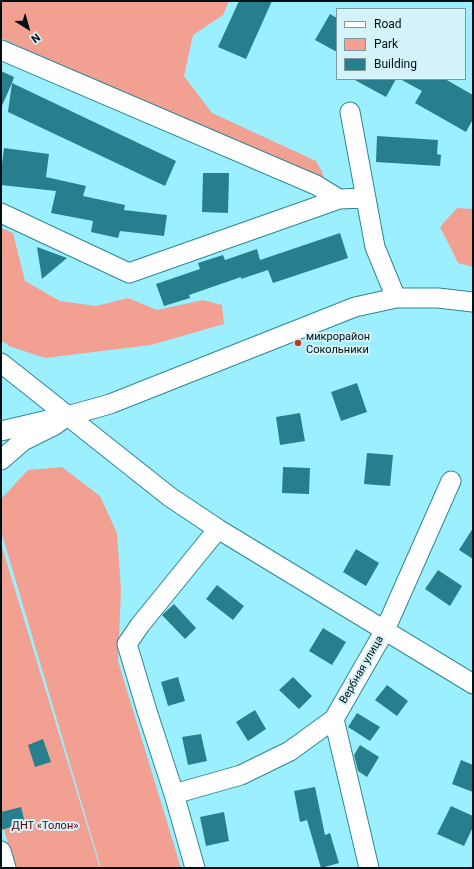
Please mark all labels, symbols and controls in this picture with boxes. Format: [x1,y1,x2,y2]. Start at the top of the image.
north arrow [8,8,48,48]
legend [336,8,466,80]
text: Road [374,17,402,31]
text: N [29,30,43,46]
text: Park [374,37,398,51]
text: Building [374,57,417,71]
place label: микрорайон Сокольники [306,330,370,356]
marker: микрорайон Сокольники [293,338,303,348]
street label: Вербная улица [337,634,387,706]
park label: ДНТ «Толон» [12,819,78,833]

